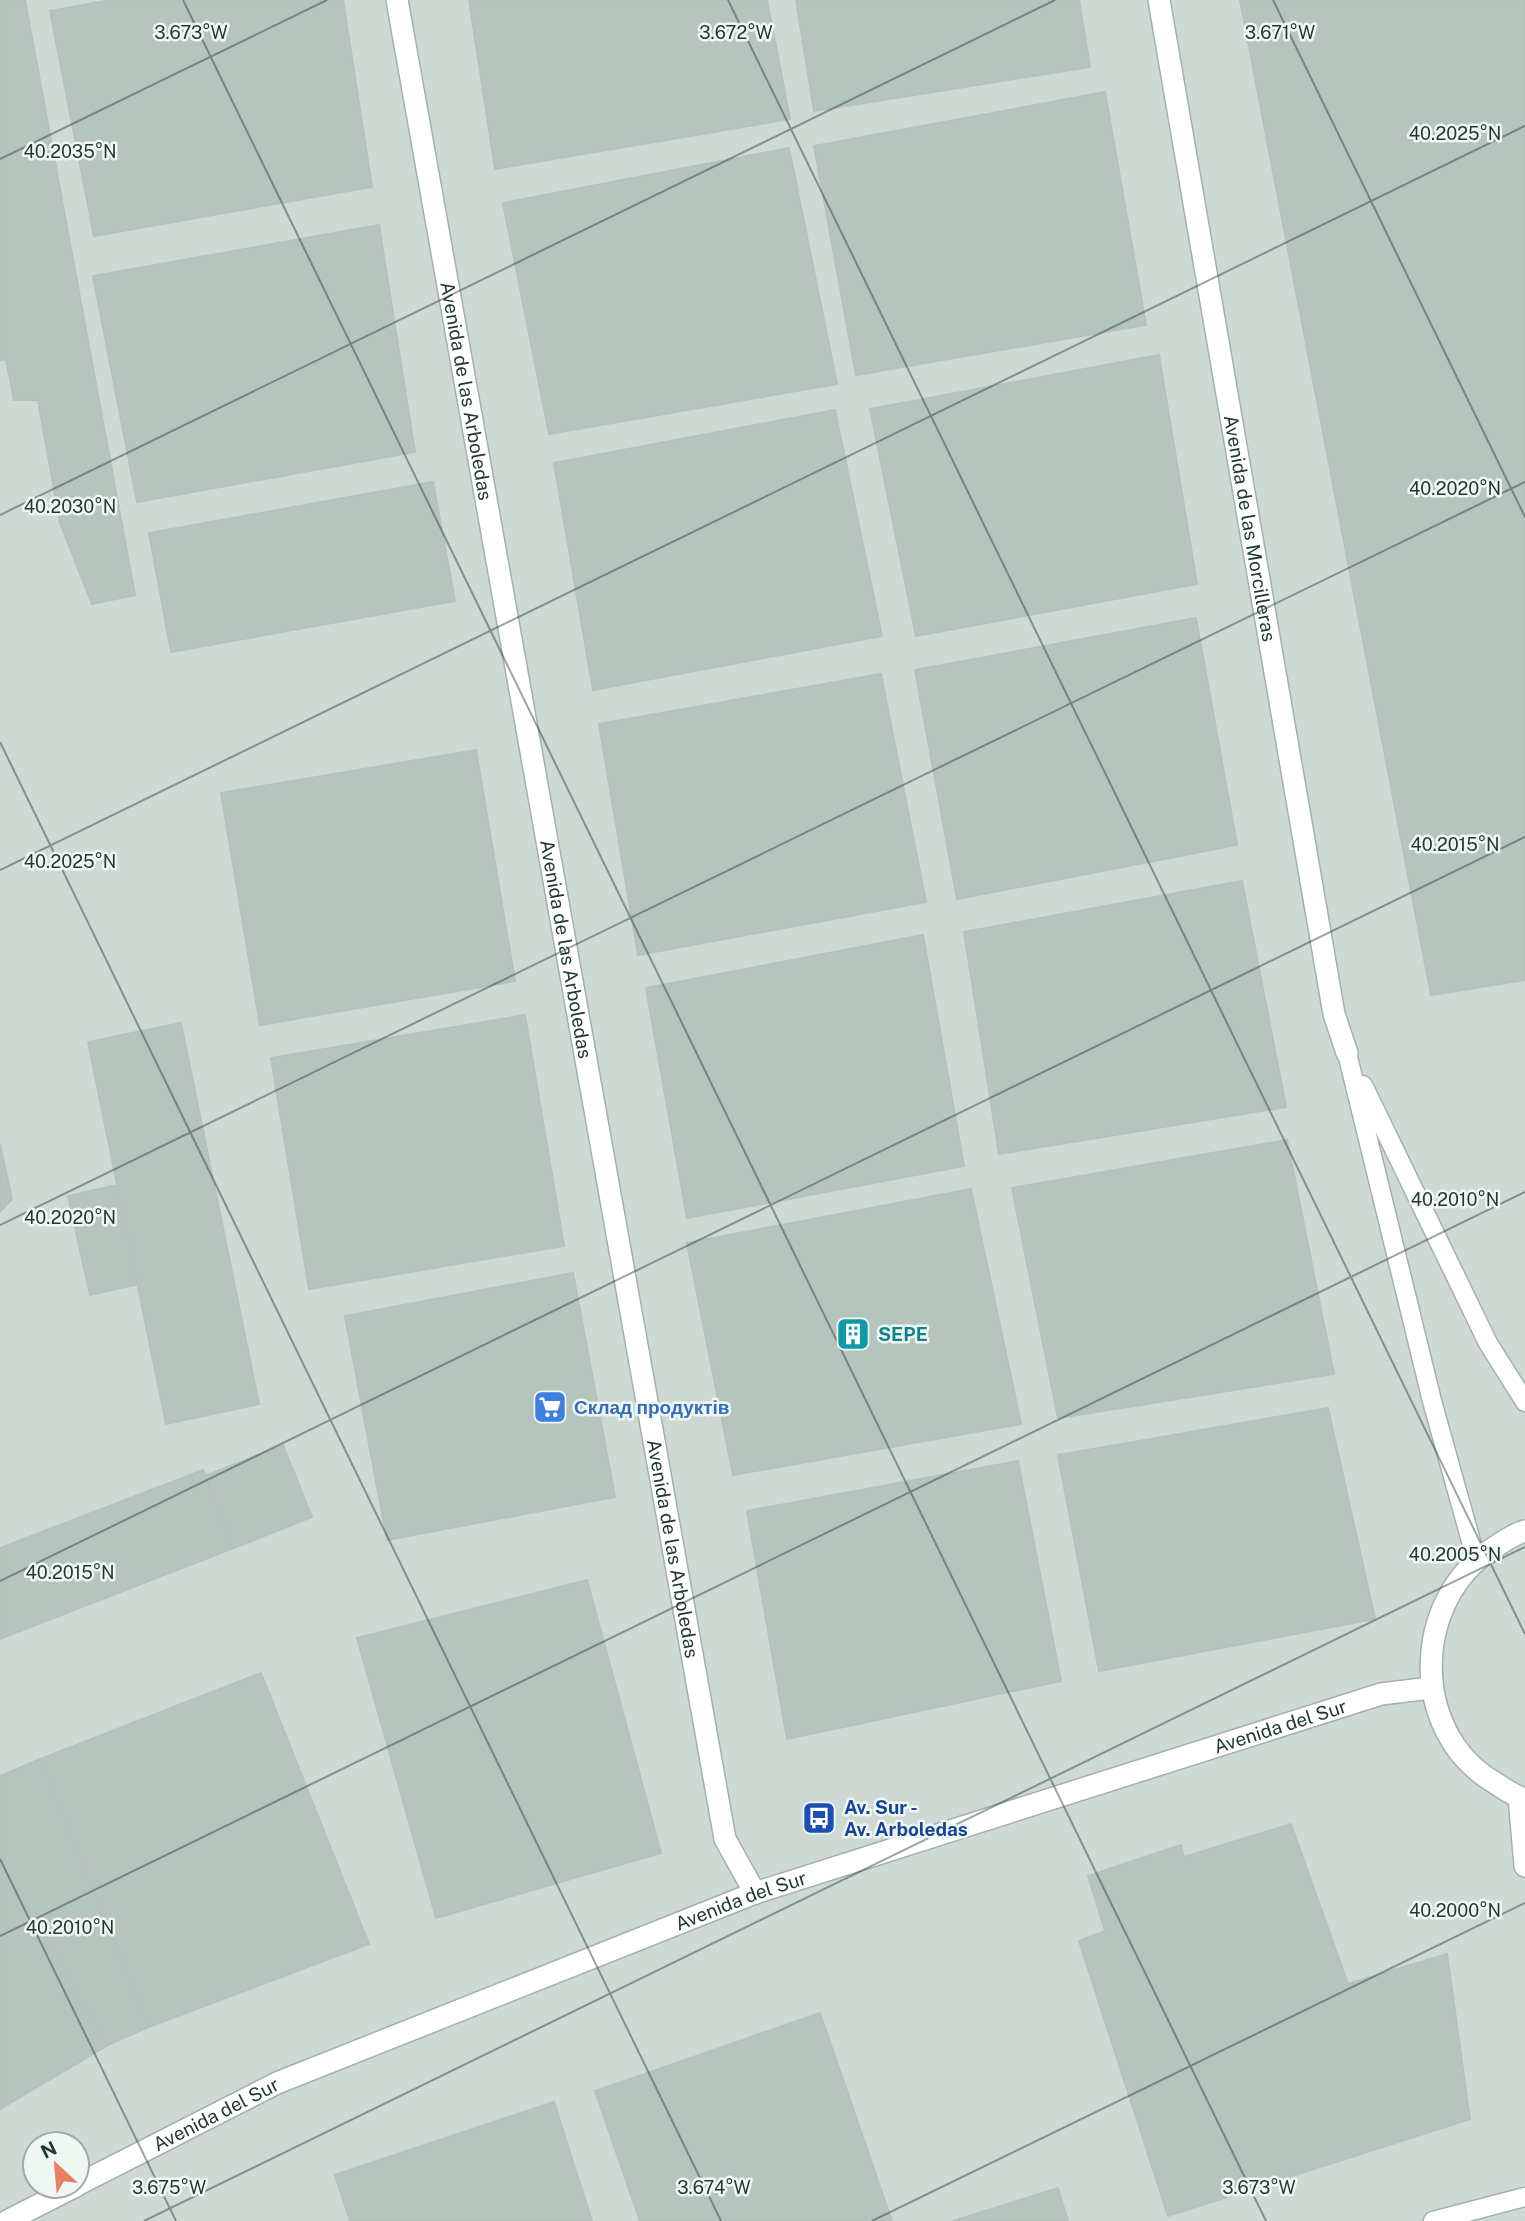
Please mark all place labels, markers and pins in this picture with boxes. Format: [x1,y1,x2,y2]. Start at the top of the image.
building icon: SEPE [834,1315,872,1353]
place label: SEPE [878,1323,928,1345]
supermarket icon: Склад продуктів [531,1388,569,1426]
place label: Склад продуктів [574,1396,730,1418]
place label: Av. Sur - Av. Arboledas [844,1796,968,1840]
bus stop icon: Av. Sur - Av. Arboledas [800,1799,838,1837]

